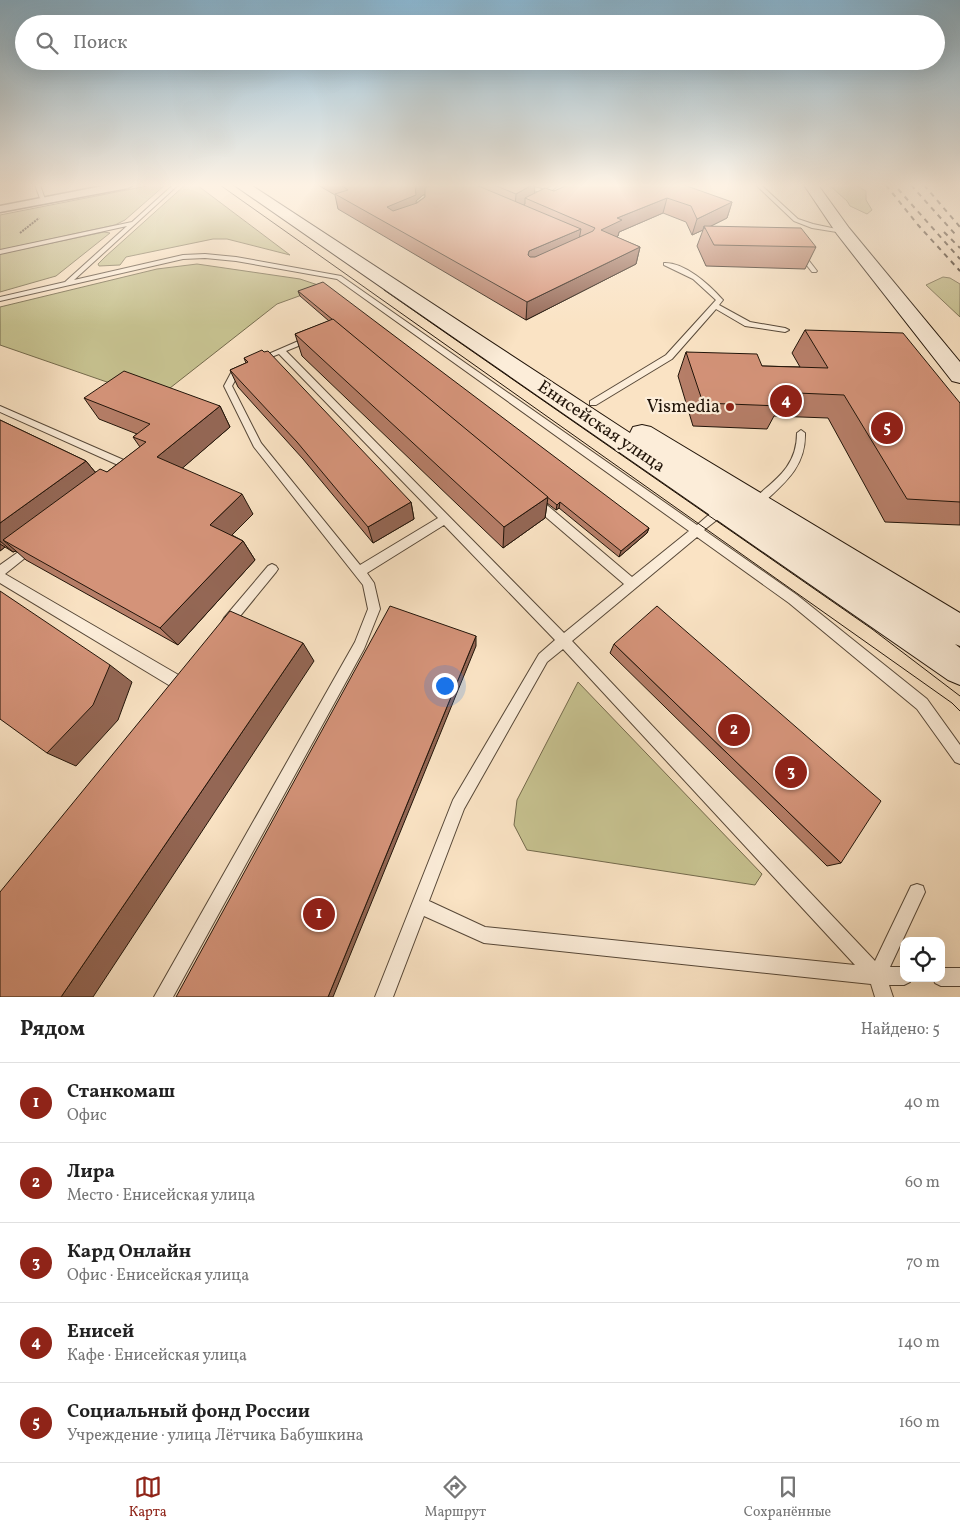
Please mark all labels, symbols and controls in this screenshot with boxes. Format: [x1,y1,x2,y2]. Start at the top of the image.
search box [15,15,945,70]
icon: search [33,29,61,57]
text: Поиск [73,30,127,56]
street label: Енисейская улица [532,375,670,479]
pin: 4 [770,382,802,420]
place label: Vismedia [646,395,720,420]
marker: Vismedia [724,401,736,413]
pin: 5 [871,409,903,447]
your location [432,673,458,699]
pin: 2 [718,711,750,749]
pin: 3 [775,753,807,791]
pin: 1 [303,895,335,933]
map controls [900,937,945,982]
button: locate [900,937,945,982]
text: Рядом [20,1015,85,1044]
text: Найдено: 5 [861,1019,940,1041]
text: Станкомаш [67,1079,175,1105]
text: 1 [33,1092,39,1114]
text: 40 m [904,1092,940,1114]
text: Офис [67,1105,107,1127]
text: Лира [67,1159,115,1185]
text: 2 [32,1172,40,1194]
text: 60 m [905,1172,940,1194]
text: Место · Енисейская улица [67,1185,255,1207]
text: Кард Онлайн [67,1239,191,1265]
text: 3 [32,1252,40,1274]
text: 70 m [906,1252,940,1274]
text: Офис · Енисейская улица [67,1265,249,1287]
text: Енисей [67,1319,134,1345]
text: 4 [31,1332,41,1354]
text: 140 m [898,1332,940,1354]
text: Кафе · Енисейская улица [67,1345,247,1367]
text: Социальный фонд России [67,1399,310,1425]
text: 5 [32,1412,40,1434]
text: 160 m [899,1412,940,1434]
text: Учреждение · улица Лётчика Бабушкина [67,1425,364,1447]
tab: Карта [129,1473,167,1522]
tab: Маршрут [424,1473,486,1522]
tab: Сохранённые [744,1473,831,1522]

